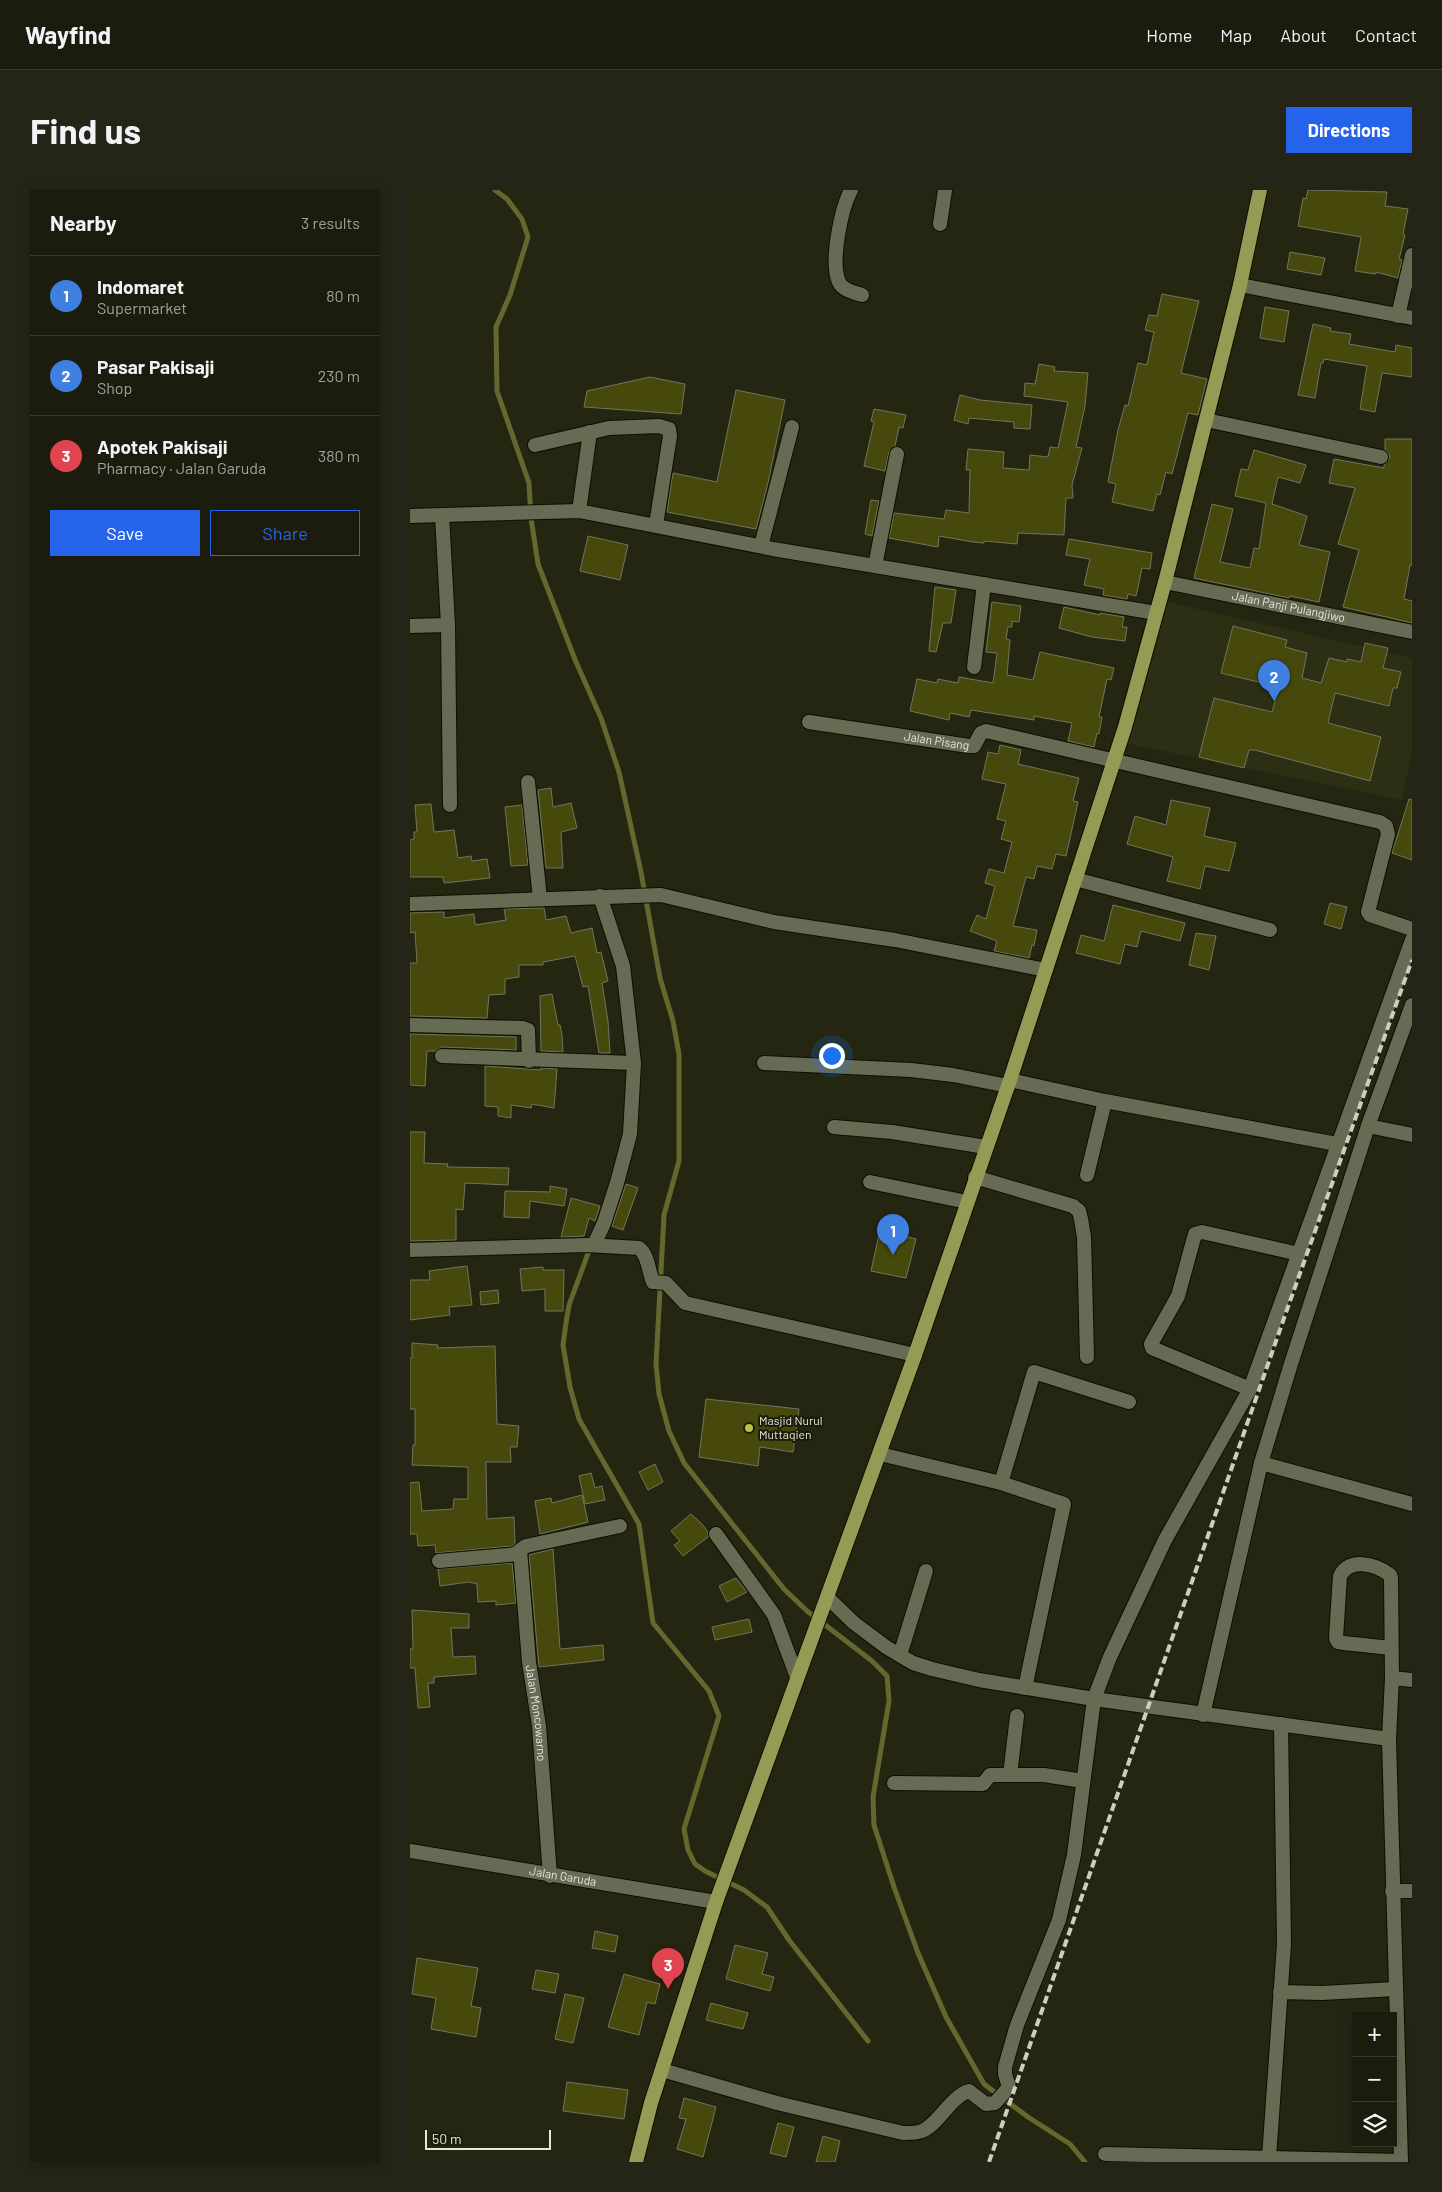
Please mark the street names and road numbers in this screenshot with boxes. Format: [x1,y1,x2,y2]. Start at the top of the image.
street label: Jalan Panji Pulangjiwo [1231,588,1347,624]
street label: Jalan Pisang [903,728,970,752]
street label: Jalan Moncowarno [524,1664,550,1762]
street label: Jalan Garuda [528,1863,598,1888]

